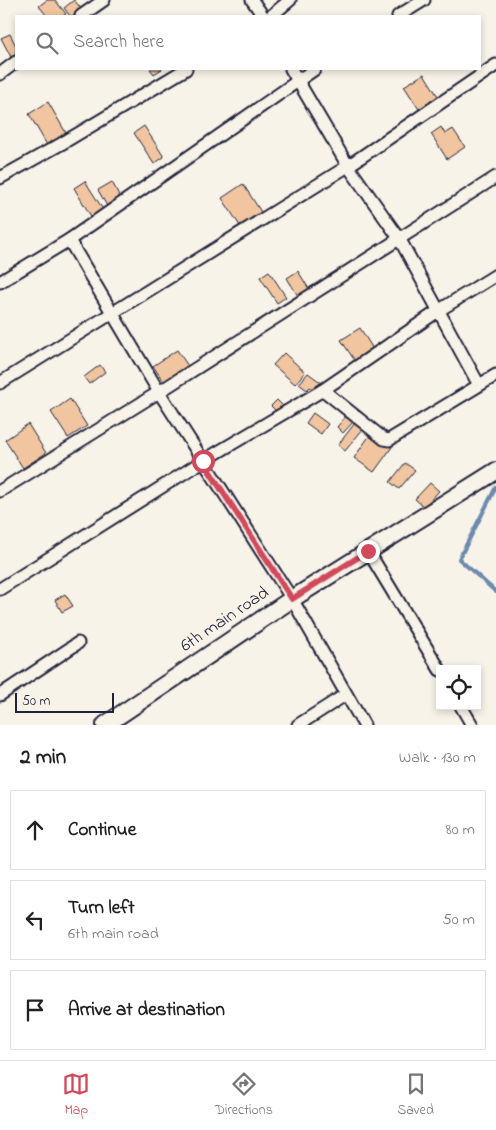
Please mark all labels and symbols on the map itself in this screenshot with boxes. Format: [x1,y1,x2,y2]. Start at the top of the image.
route start [192,450,215,473]
route end [357,540,380,563]
street label: 6th main road [175,581,275,659]
scale bar [15,690,114,713]

